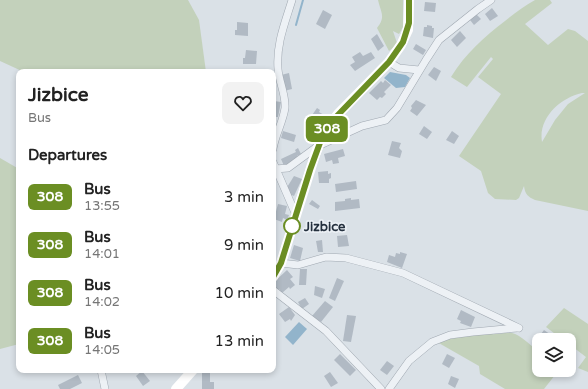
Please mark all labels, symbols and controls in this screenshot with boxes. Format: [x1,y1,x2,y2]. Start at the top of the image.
button: heart [222,82,264,124]
text: Jizbice [28,84,89,106]
text: Bus [28,110,51,126]
line badge: 308 [304,116,350,142]
text: 308 [314,120,340,137]
text: Departures [28,146,107,164]
text: Bus [84,180,111,198]
text: 308 [37,188,63,205]
text: 3 min [224,188,264,206]
text: 13:55 [84,198,120,214]
marker: Jizbice [283,217,301,235]
place label: Jizbice [303,219,346,235]
text: Bus [84,228,111,246]
text: 308 [37,236,63,253]
text: 9 min [224,236,264,254]
text: 14:01 [84,246,120,262]
text: Bus [84,276,111,294]
text: 308 [37,284,63,301]
text: 10 min [215,284,264,302]
text: 14:02 [84,294,120,310]
text: Bus [84,324,111,342]
text: 308 [37,332,63,349]
text: 13 min [215,332,264,350]
map controls [532,333,576,377]
button: layers [532,333,576,377]
text: 14:05 [84,342,120,358]

